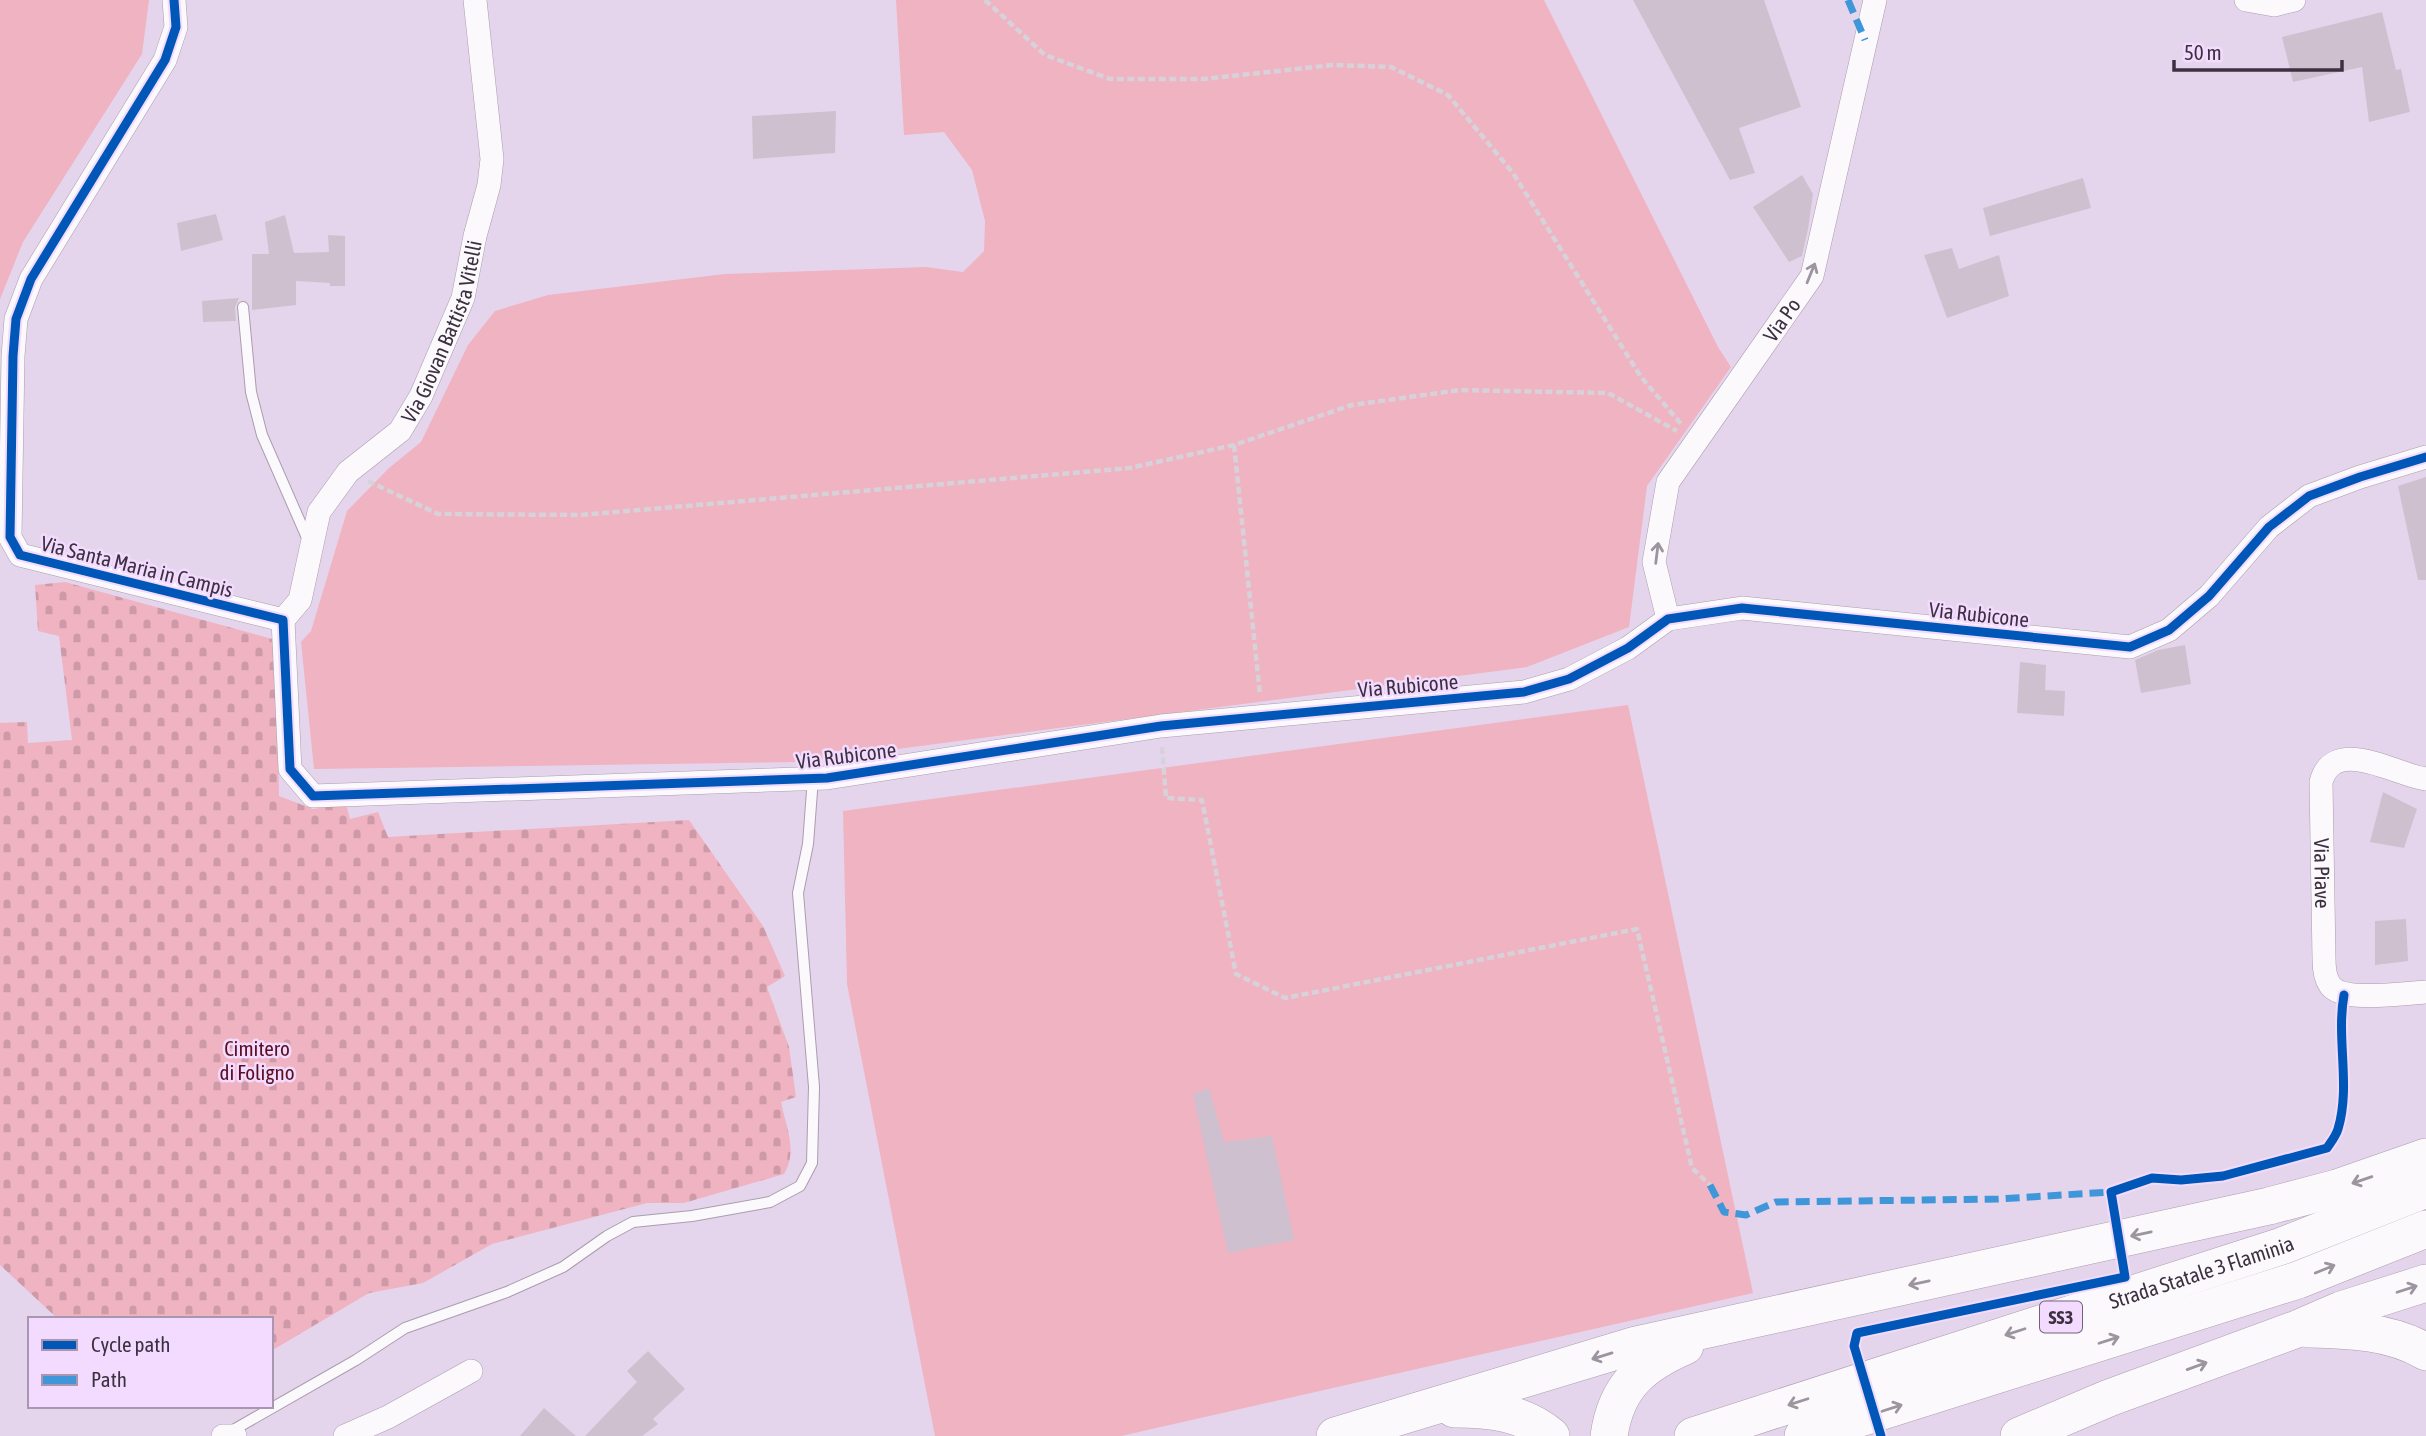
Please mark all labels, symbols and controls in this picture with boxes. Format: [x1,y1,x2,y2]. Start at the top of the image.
scale bar [2174,28,2342,72]
text: 50 m [2184,40,2222,64]
street label: Via Giovan Battista Vitelli [396,238,486,427]
one-way arrow [1805,263,1818,284]
street label: Via Po [1758,293,1805,346]
street label: Via Santa Maria in Campis [38,531,236,601]
one-way arrow [1650,542,1663,565]
street label: Via Rubicone [1928,597,2030,631]
street label: Via Rubicone [1357,669,1459,701]
street label: Via Rubicone [795,737,897,773]
street label: Via Piave [2310,838,2335,909]
park label: Cimitero di Foligno [219,1036,295,1084]
one-way arrow [2351,1175,2373,1187]
one-way arrow [2130,1227,2153,1241]
street label: Strada Statale 3 Flaminia [2106,1231,2297,1313]
one-way arrow [2314,1262,2335,1275]
one-way arrow [1908,1276,1931,1290]
one-way arrow [2396,1282,2418,1295]
road number: SS3 [2040,1302,2082,1332]
legend [28,1317,273,1408]
one-way arrow [2004,1327,2026,1339]
text: Cycle path [91,1332,170,1356]
one-way arrow [2098,1332,2120,1345]
one-way arrow [1591,1350,1613,1363]
one-way arrow [2185,1359,2207,1371]
text: Path [91,1367,127,1391]
one-way arrow [1788,1397,1810,1409]
one-way arrow [1881,1401,1903,1414]

